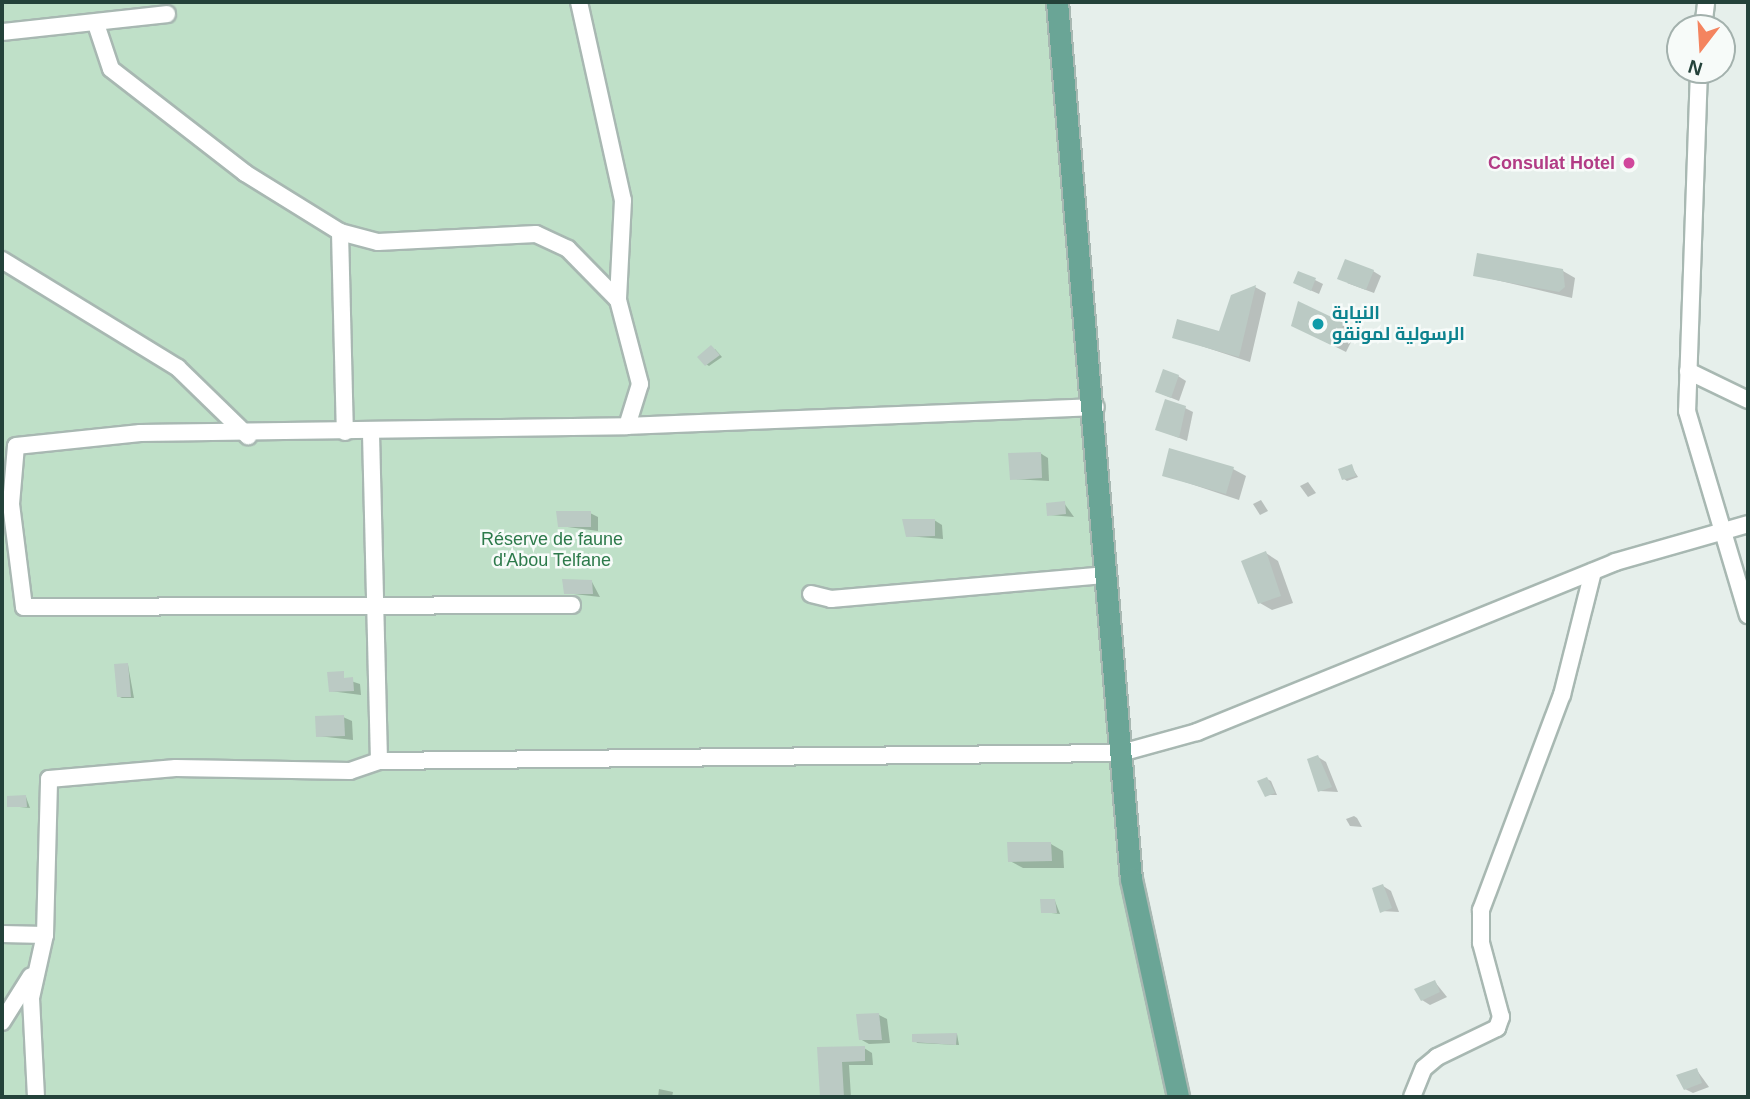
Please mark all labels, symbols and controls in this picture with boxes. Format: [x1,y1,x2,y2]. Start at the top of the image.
north arrow [1666,14,1736,84]
text: N [1686,56,1705,80]
place label: Consulat Hotel [1488,152,1615,174]
marker: Consulat Hotel [1621,155,1637,171]
place label: النيابة الرسولية لمونقو [1332,303,1465,346]
marker: النيابة الرسولية لمونقو [1310,316,1326,332]
park label: Réserve de faune d'Abou Telfane [481,529,623,572]

